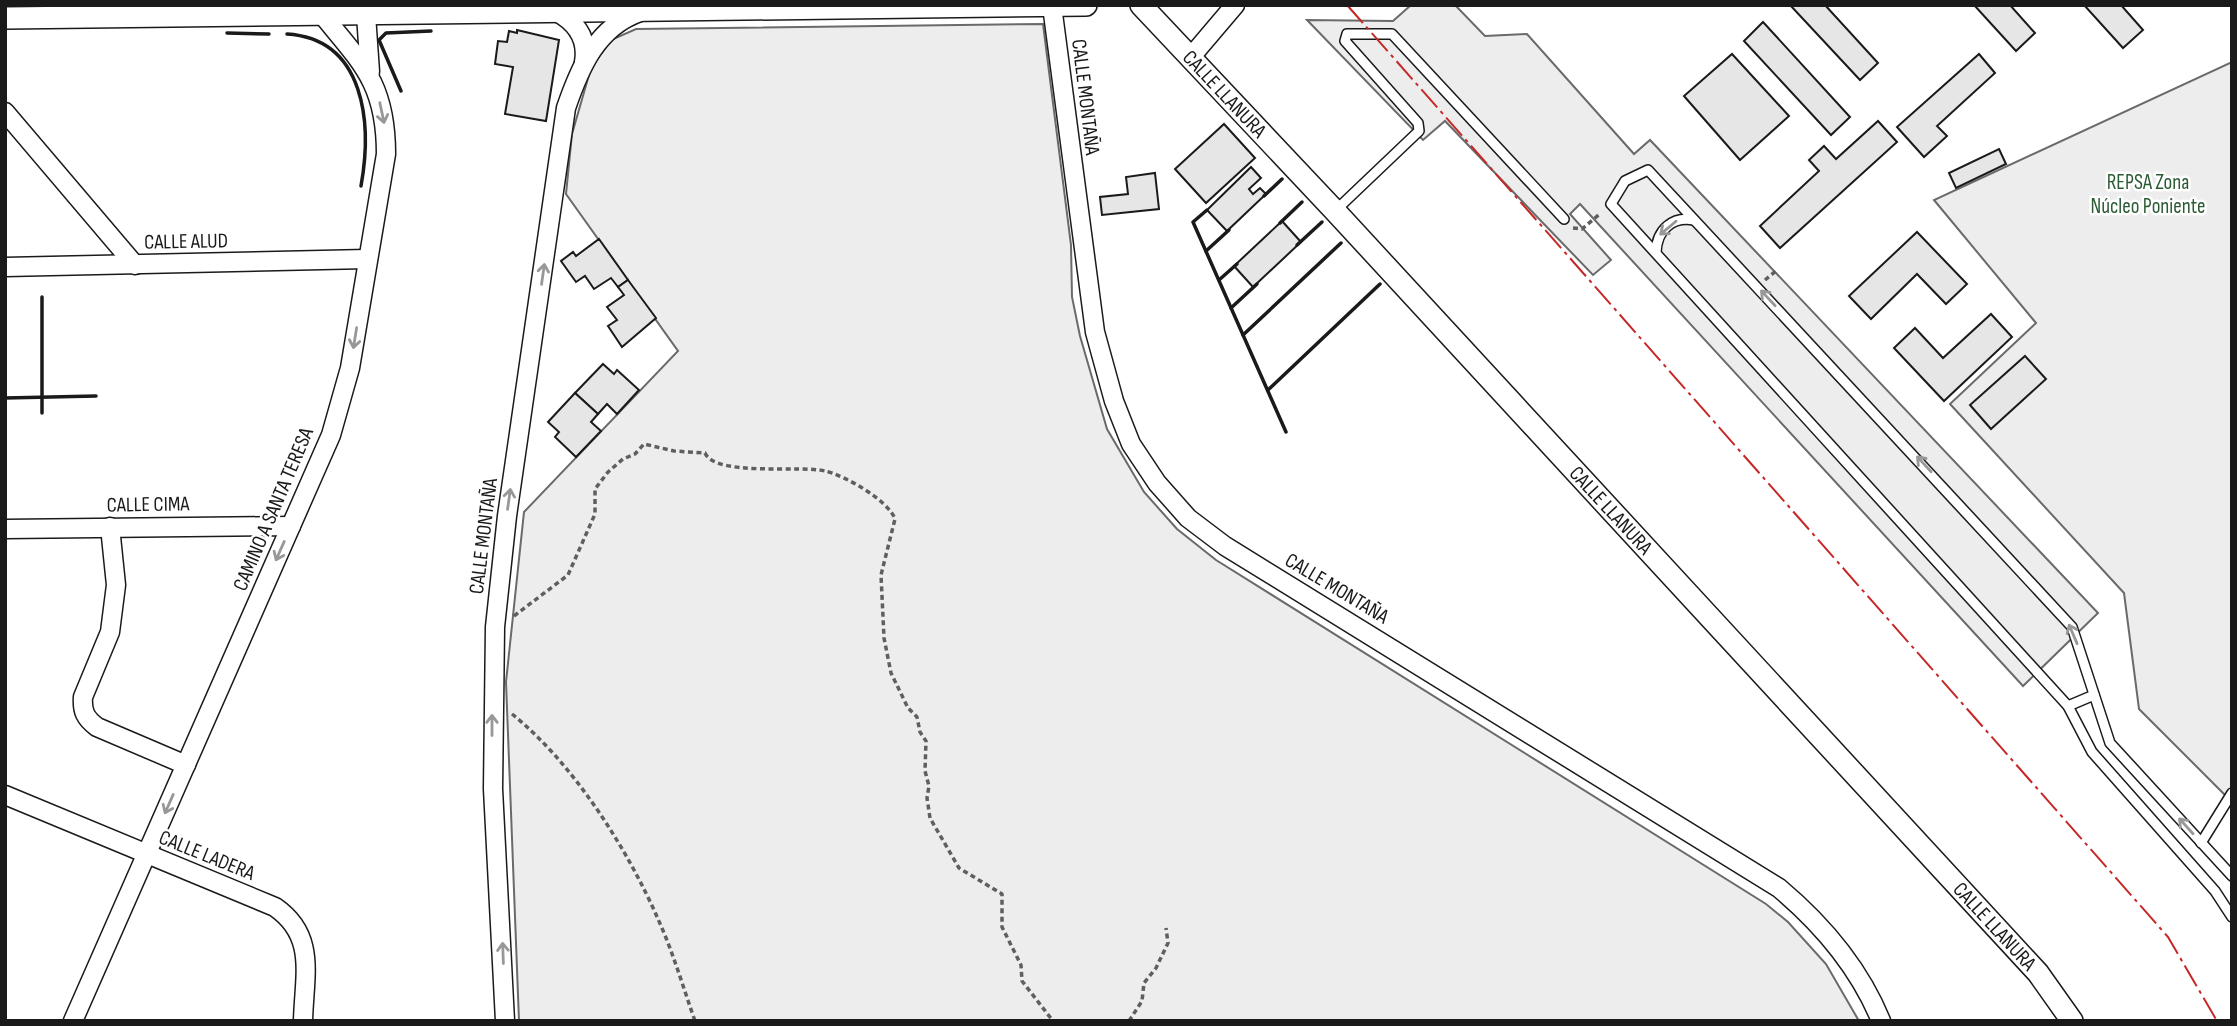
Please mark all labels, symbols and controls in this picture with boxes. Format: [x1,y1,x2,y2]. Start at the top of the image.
street label: CALLE MONTAÑA [1066,38,1105,157]
street label: CALLE LLANURA [1177,45,1272,144]
one-way arrow [376,101,390,124]
park label: REPSA Zona Núcleo Poniente [2090,170,2206,219]
one-way arrow [1659,219,1677,235]
street label: CALLE ALUD [144,228,228,255]
one-way arrow [537,263,550,286]
one-way arrow [1760,290,1777,307]
one-way arrow [348,326,361,349]
street label: CAMINO A SANTA TERESA [228,423,320,595]
one-way arrow [1915,456,1932,473]
street label: CALLE LLANURA [1564,461,1658,561]
street label: CALLE MONTAÑA [464,476,503,595]
one-way arrow [503,488,516,511]
street label: CALLE CIMA [106,491,191,518]
one-way arrow [273,540,286,562]
street label: CALLE MONTAÑA [1280,548,1394,630]
one-way arrow [2066,624,2079,645]
one-way arrow [485,714,499,737]
one-way arrow [162,793,175,815]
one-way arrow [2178,817,2194,835]
street label: CALLE LADERA [155,825,259,886]
street label: CALLE LLANURA [1948,877,2042,977]
one-way arrow [496,941,509,964]

